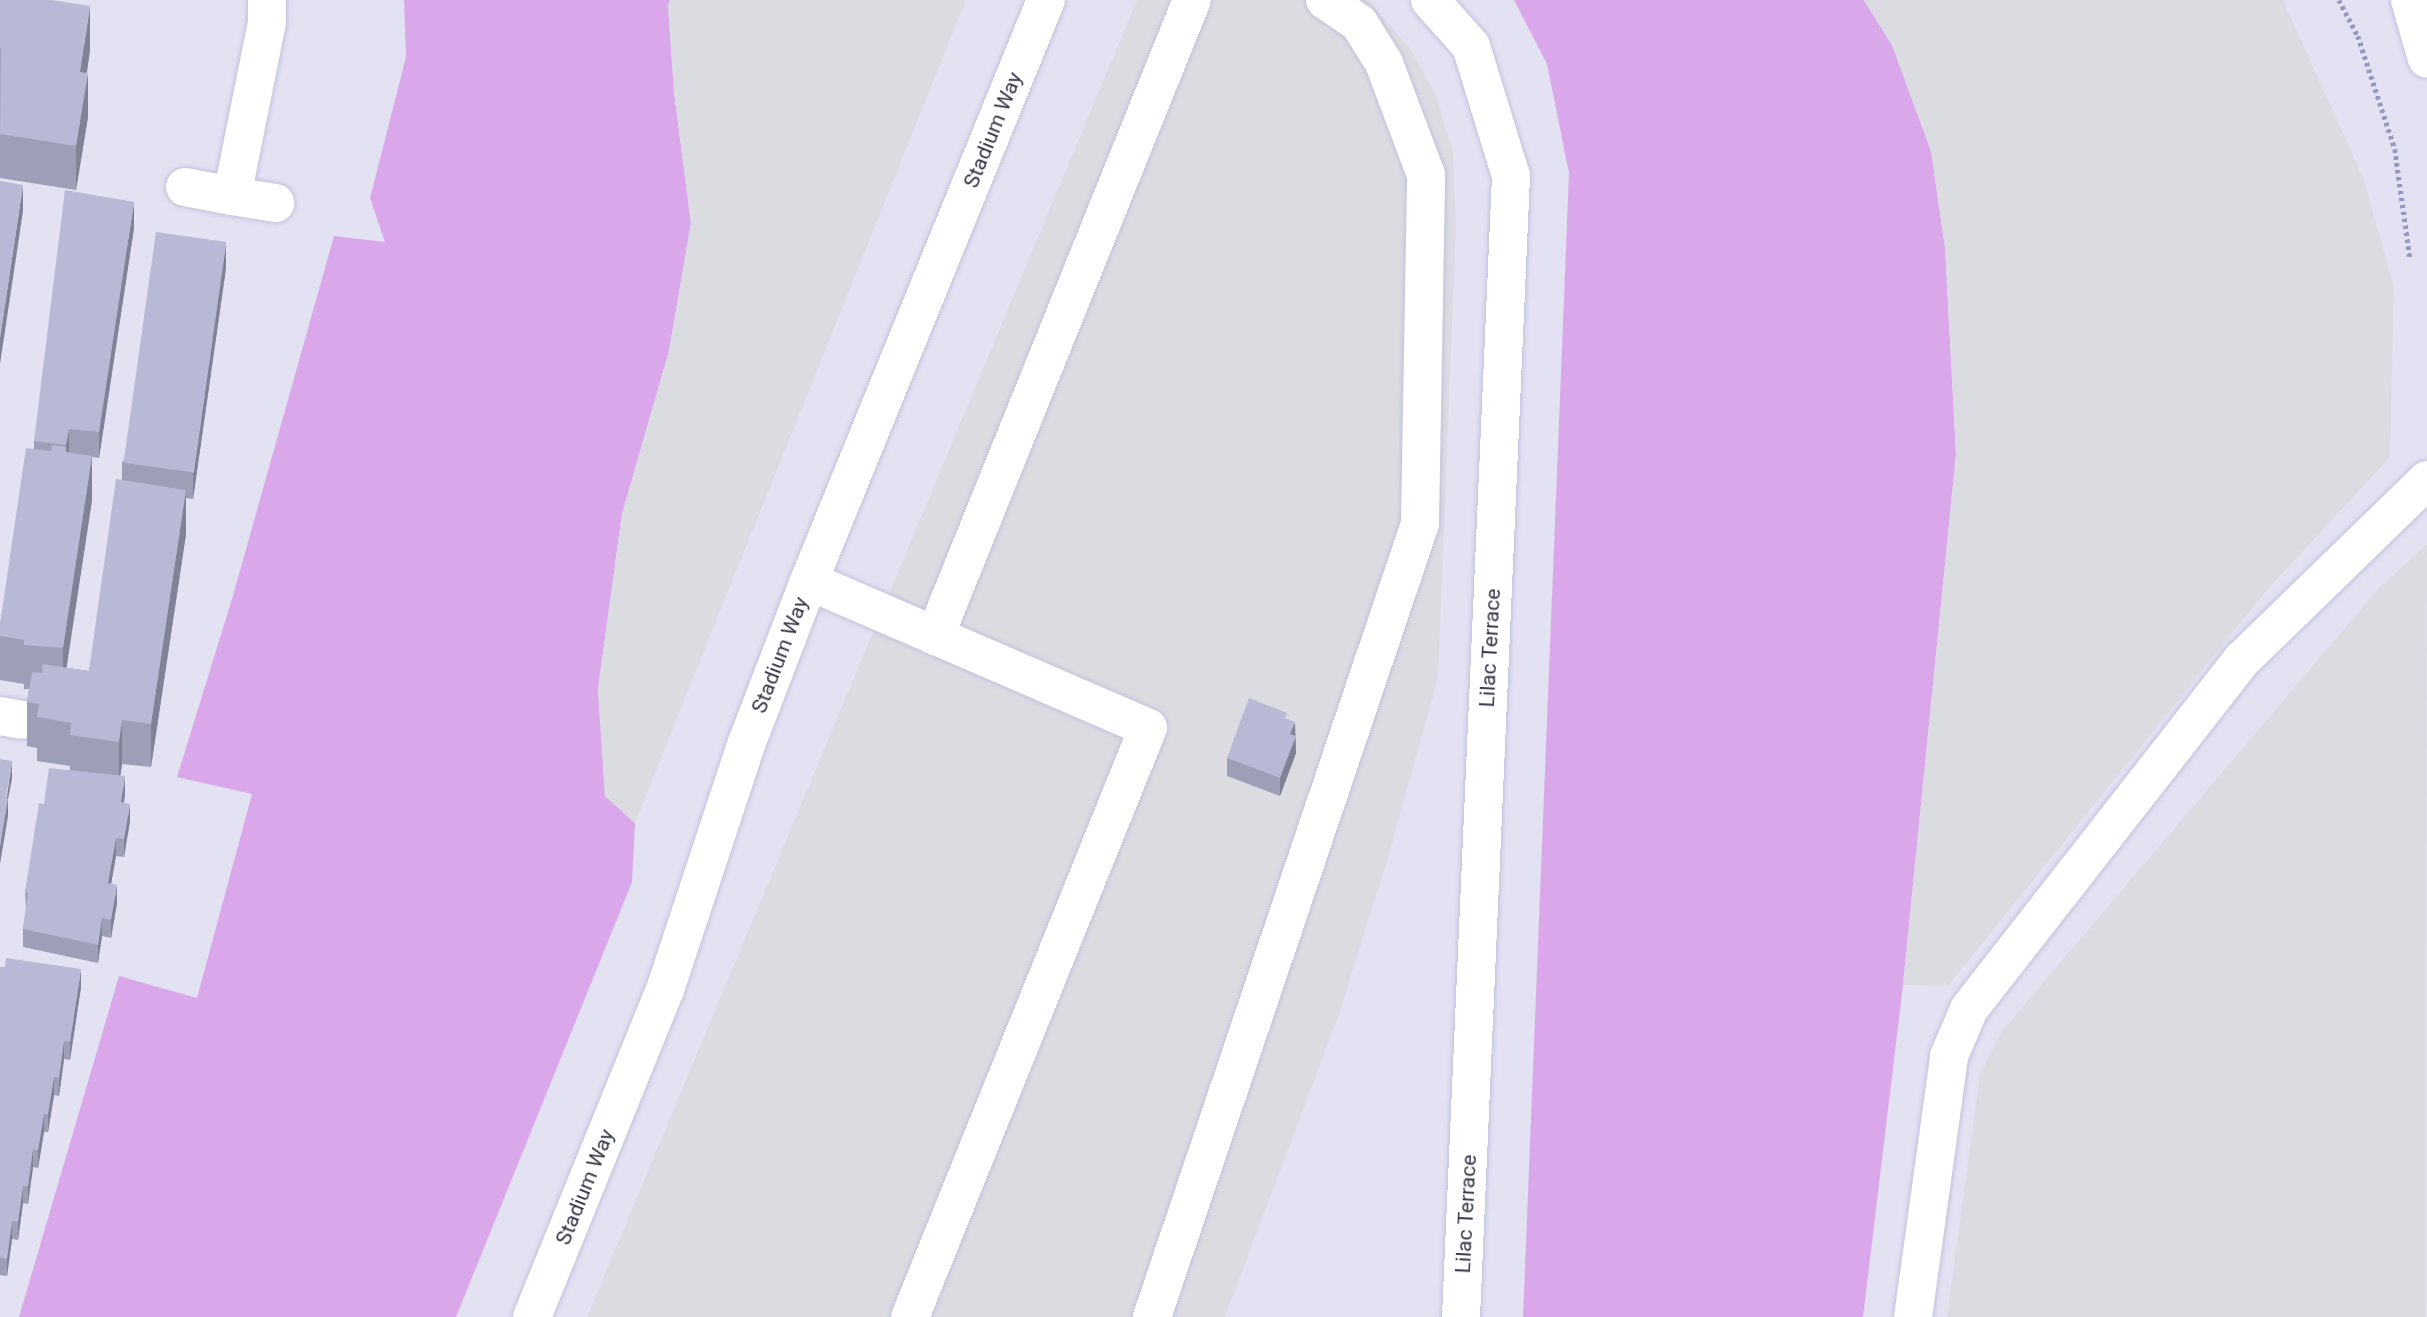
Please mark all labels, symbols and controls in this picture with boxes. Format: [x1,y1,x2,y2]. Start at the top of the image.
street label: Stadium Way [958,69,1028,191]
street label: Lilac Terrace [1474,588,1506,708]
street label: Stadium Way [746,593,814,717]
street label: Stadium Way [550,1126,620,1248]
street label: Lilac Terrace [1450,1154,1482,1274]

